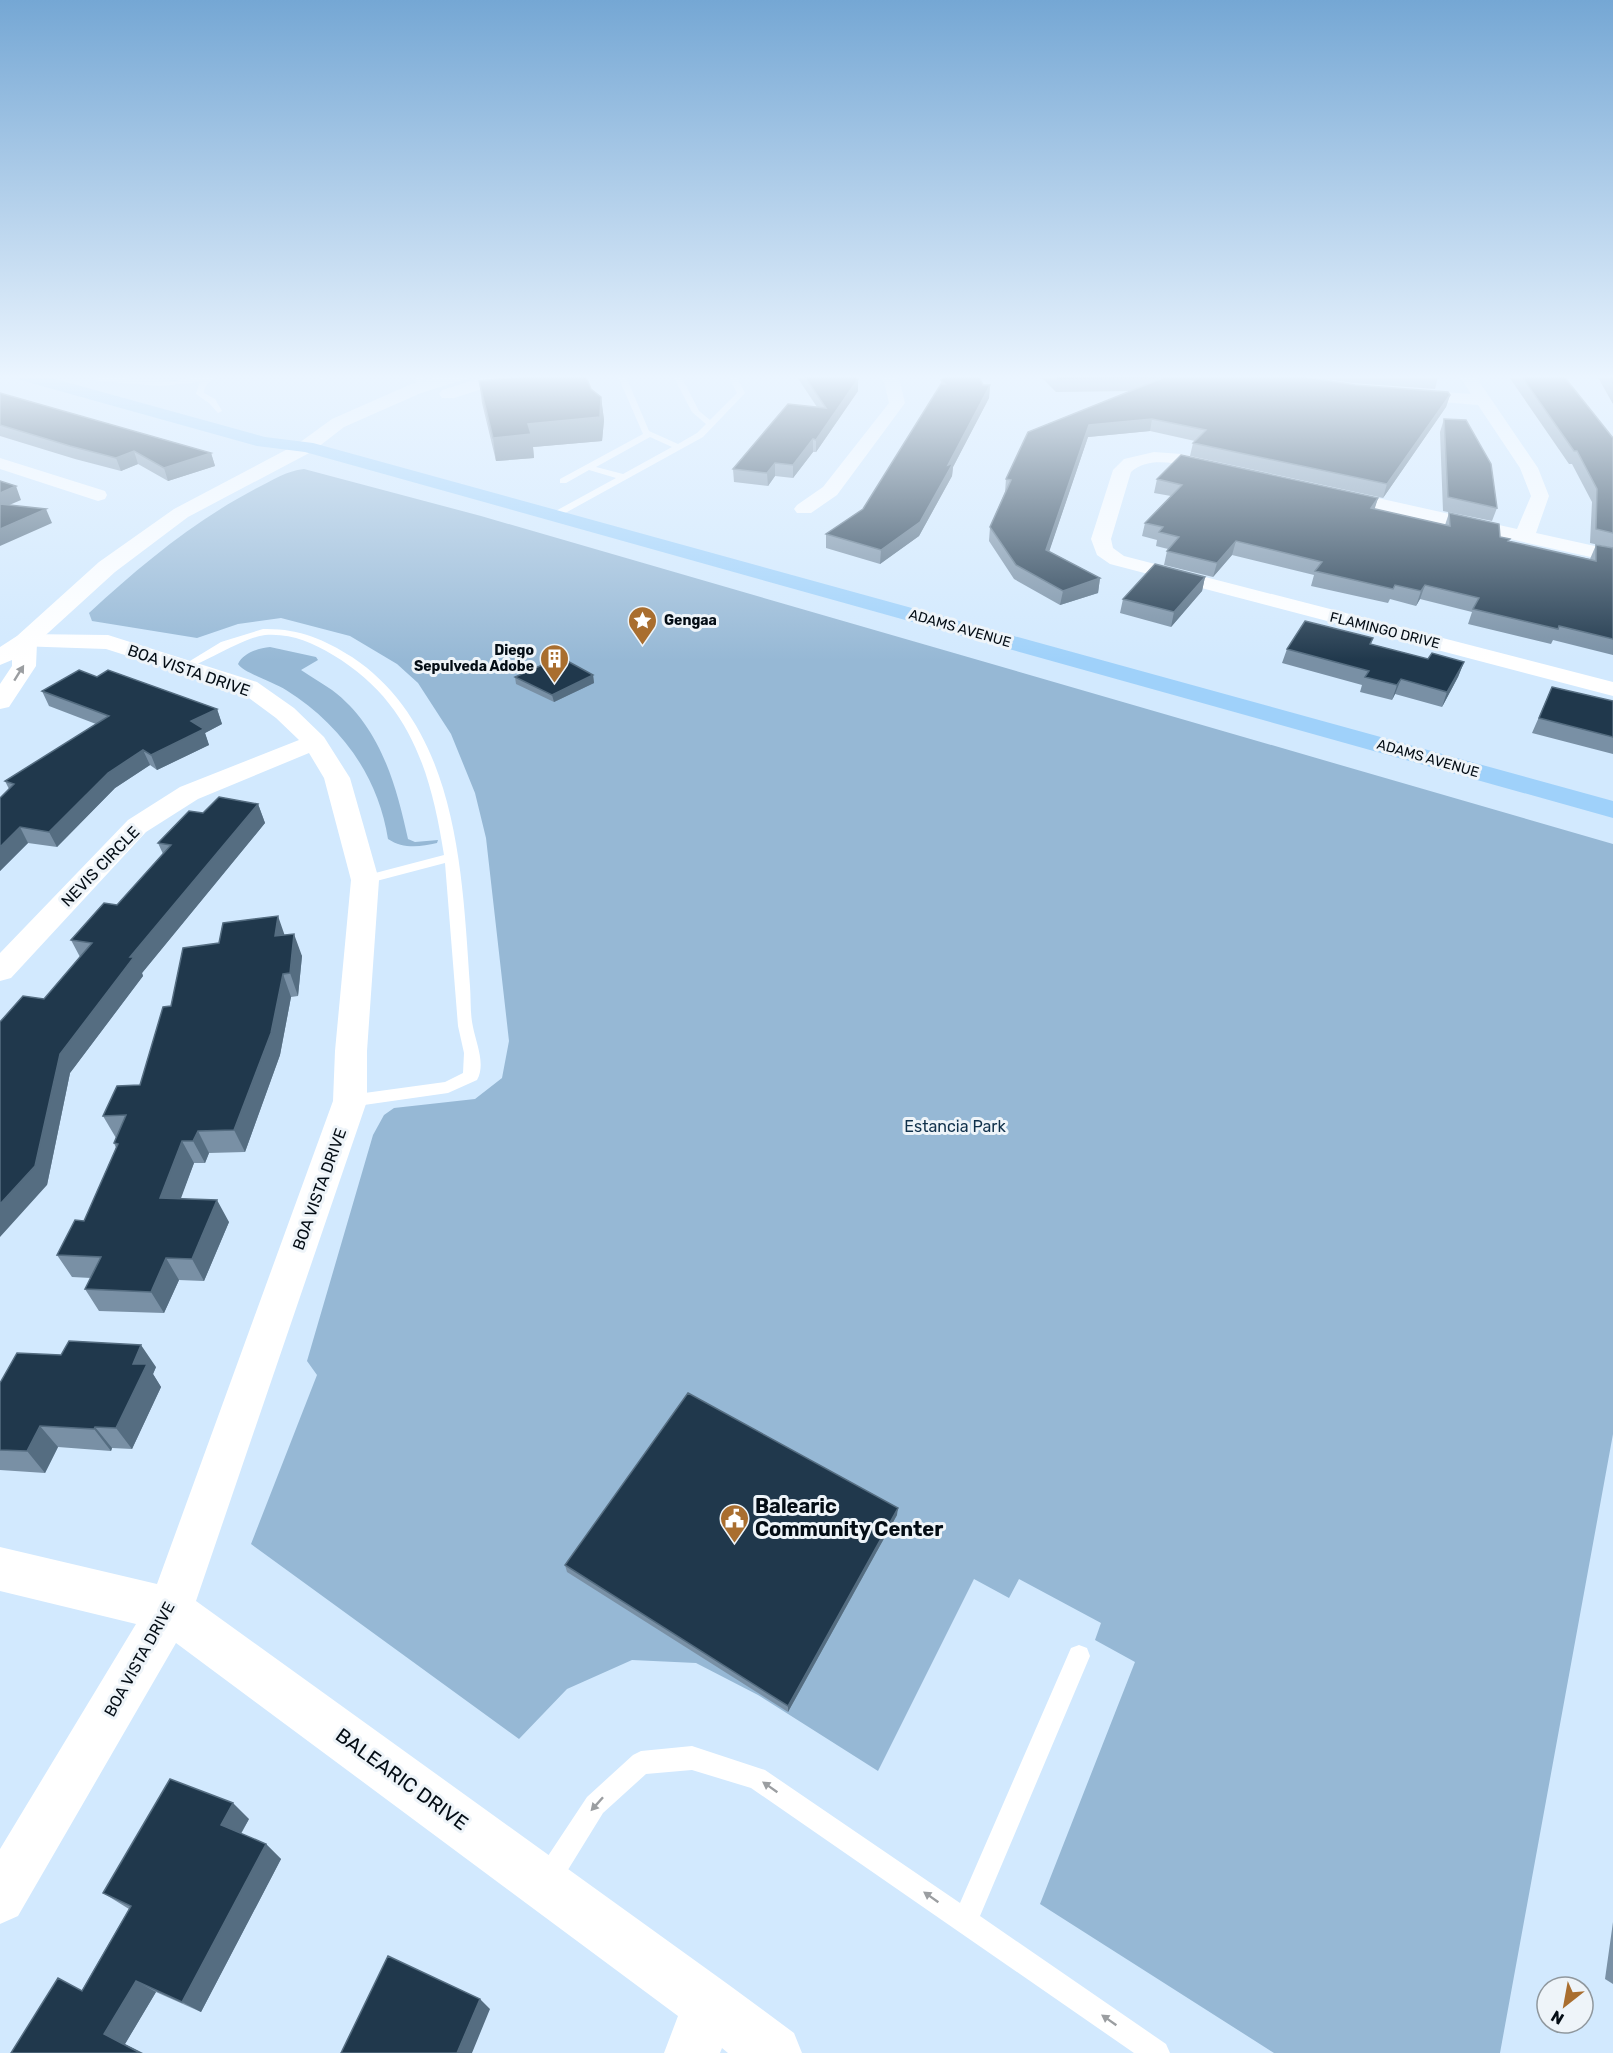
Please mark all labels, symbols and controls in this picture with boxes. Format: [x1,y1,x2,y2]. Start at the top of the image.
place icon: Gengaa [627,604,659,646]
street label: ADAMS AVENUE [907,606,1013,651]
street label: FLAMINGO DRIVE [1328,609,1442,652]
place label: Gengaa [664,612,717,629]
street label: BOA VISTA DRIVE [125,641,253,700]
place label: Diego Sepulveda Adobe [414,642,534,675]
building icon: Diego Sepulveda Adobe [539,642,571,684]
one-way arrow [13,665,24,681]
street label: ADAMS AVENUE [1375,736,1481,781]
street label: NEVIS CIRCLE [57,822,143,910]
park label: Estancia Park [904,1117,1006,1136]
street label: BOA VISTA DRIVE [289,1126,350,1253]
place label: Balearic Community Center [755,1494,943,1541]
public building icon: Balearic Community Center [718,1502,750,1544]
street label: BOA VISTA DRIVE [100,1599,179,1720]
street label: BALEARIC DRIVE [331,1723,473,1835]
one-way arrow [762,1781,779,1792]
one-way arrow [590,1796,604,1811]
one-way arrow [923,1892,939,1903]
north arrow [1535,1975,1595,2035]
text: N [1548,2006,1567,2029]
one-way arrow [1101,2014,1117,2026]

